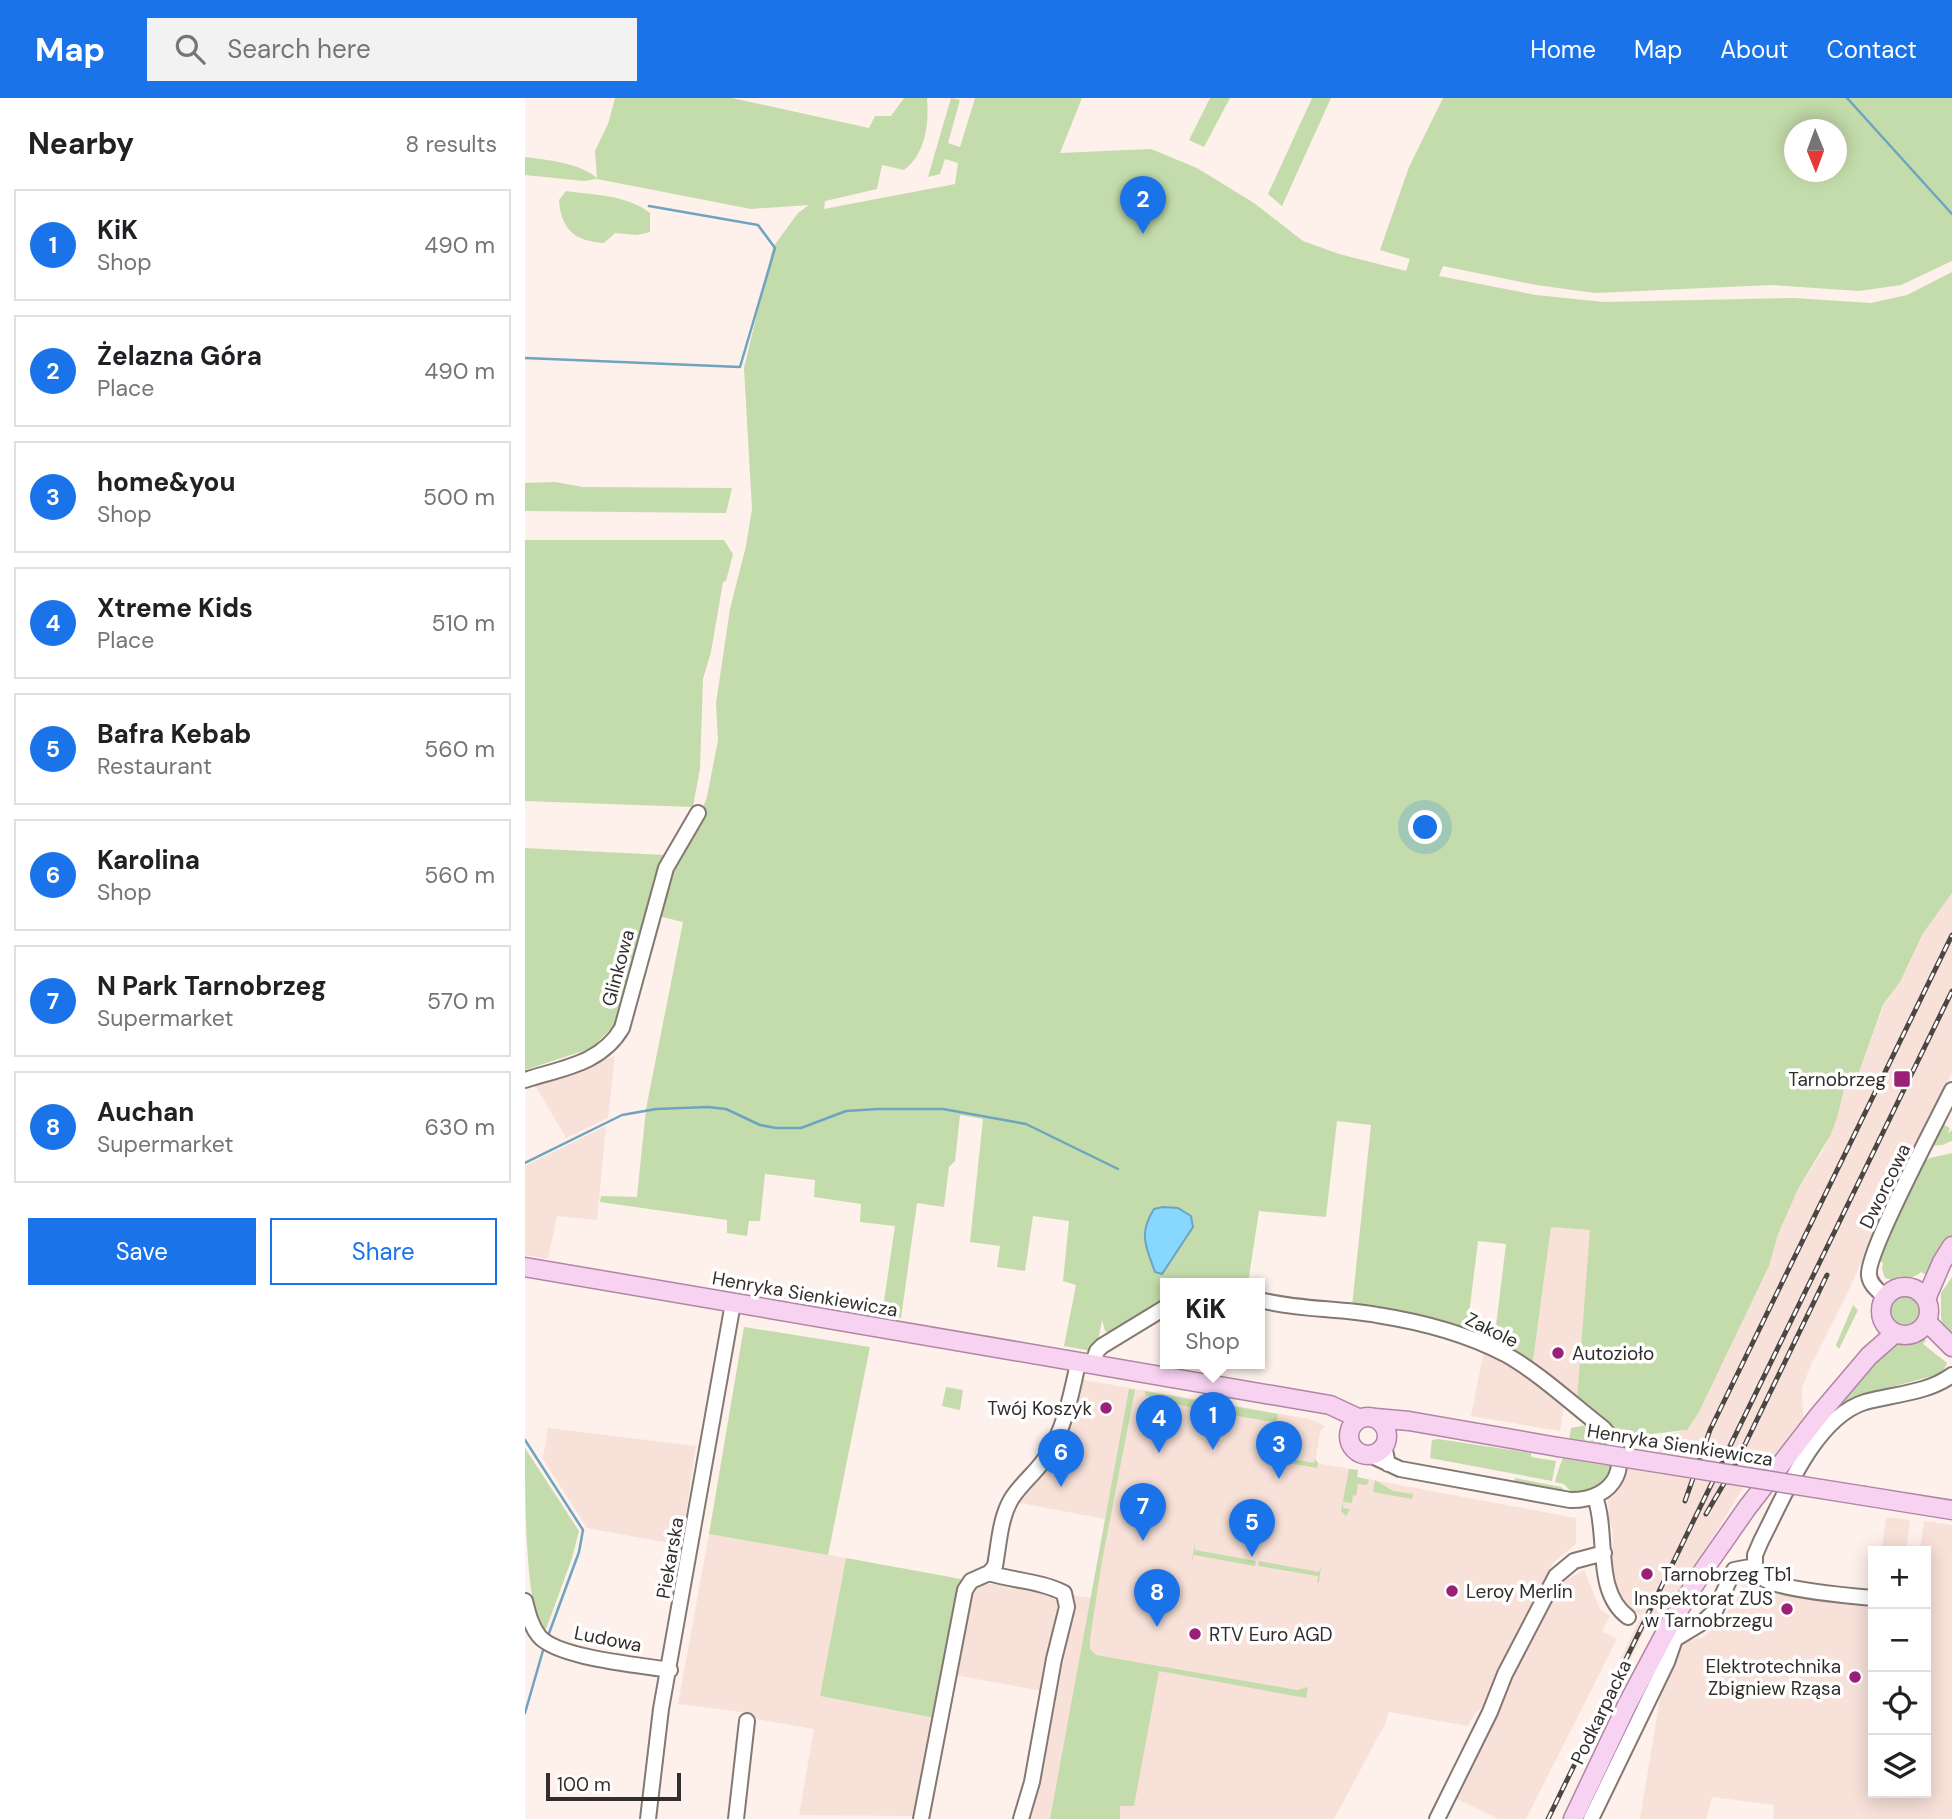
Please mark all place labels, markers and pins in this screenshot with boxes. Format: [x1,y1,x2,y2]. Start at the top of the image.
pin: 2 [1120,176,1166,234]
place label: Tarnobrzeg [1788,1067,1886,1092]
marker: Tarnobrzeg [1892,1069,1912,1089]
place label: Autozioło [1572,1341,1654,1366]
marker: Autozioło [1550,1345,1566,1361]
pin: 1 [1190,1392,1236,1450]
pin: 4 [1136,1395,1182,1453]
place label: Twój Koszyk [987,1396,1092,1421]
marker: Twój Koszyk [1098,1400,1114,1416]
pin: 3 [1256,1421,1302,1479]
pin: 6 [1038,1429,1084,1487]
pin: 7 [1120,1483,1166,1541]
pin: 5 [1229,1499,1275,1557]
place label: Tarnobrzeg Tb1 [1661,1562,1792,1587]
marker: Tarnobrzeg Tb1 [1639,1566,1655,1582]
pin: 8 [1134,1569,1180,1627]
place label: Leroy Merlin [1466,1579,1573,1604]
marker: Leroy Merlin [1444,1583,1460,1599]
place label: Inspektorat ZUS w Tarnobrzegu [1634,1586,1773,1633]
marker: Inspektorat ZUS w Tarnobrzegu [1779,1601,1795,1617]
place label: RTV Euro AGD [1209,1622,1333,1647]
marker: RTV Euro AGD [1187,1626,1203,1642]
place label: Elektrotechnika Zbigniew Rząsa [1706,1654,1841,1701]
marker: Elektrotechnika Zbigniew Rząsa [1847,1669,1863,1685]

